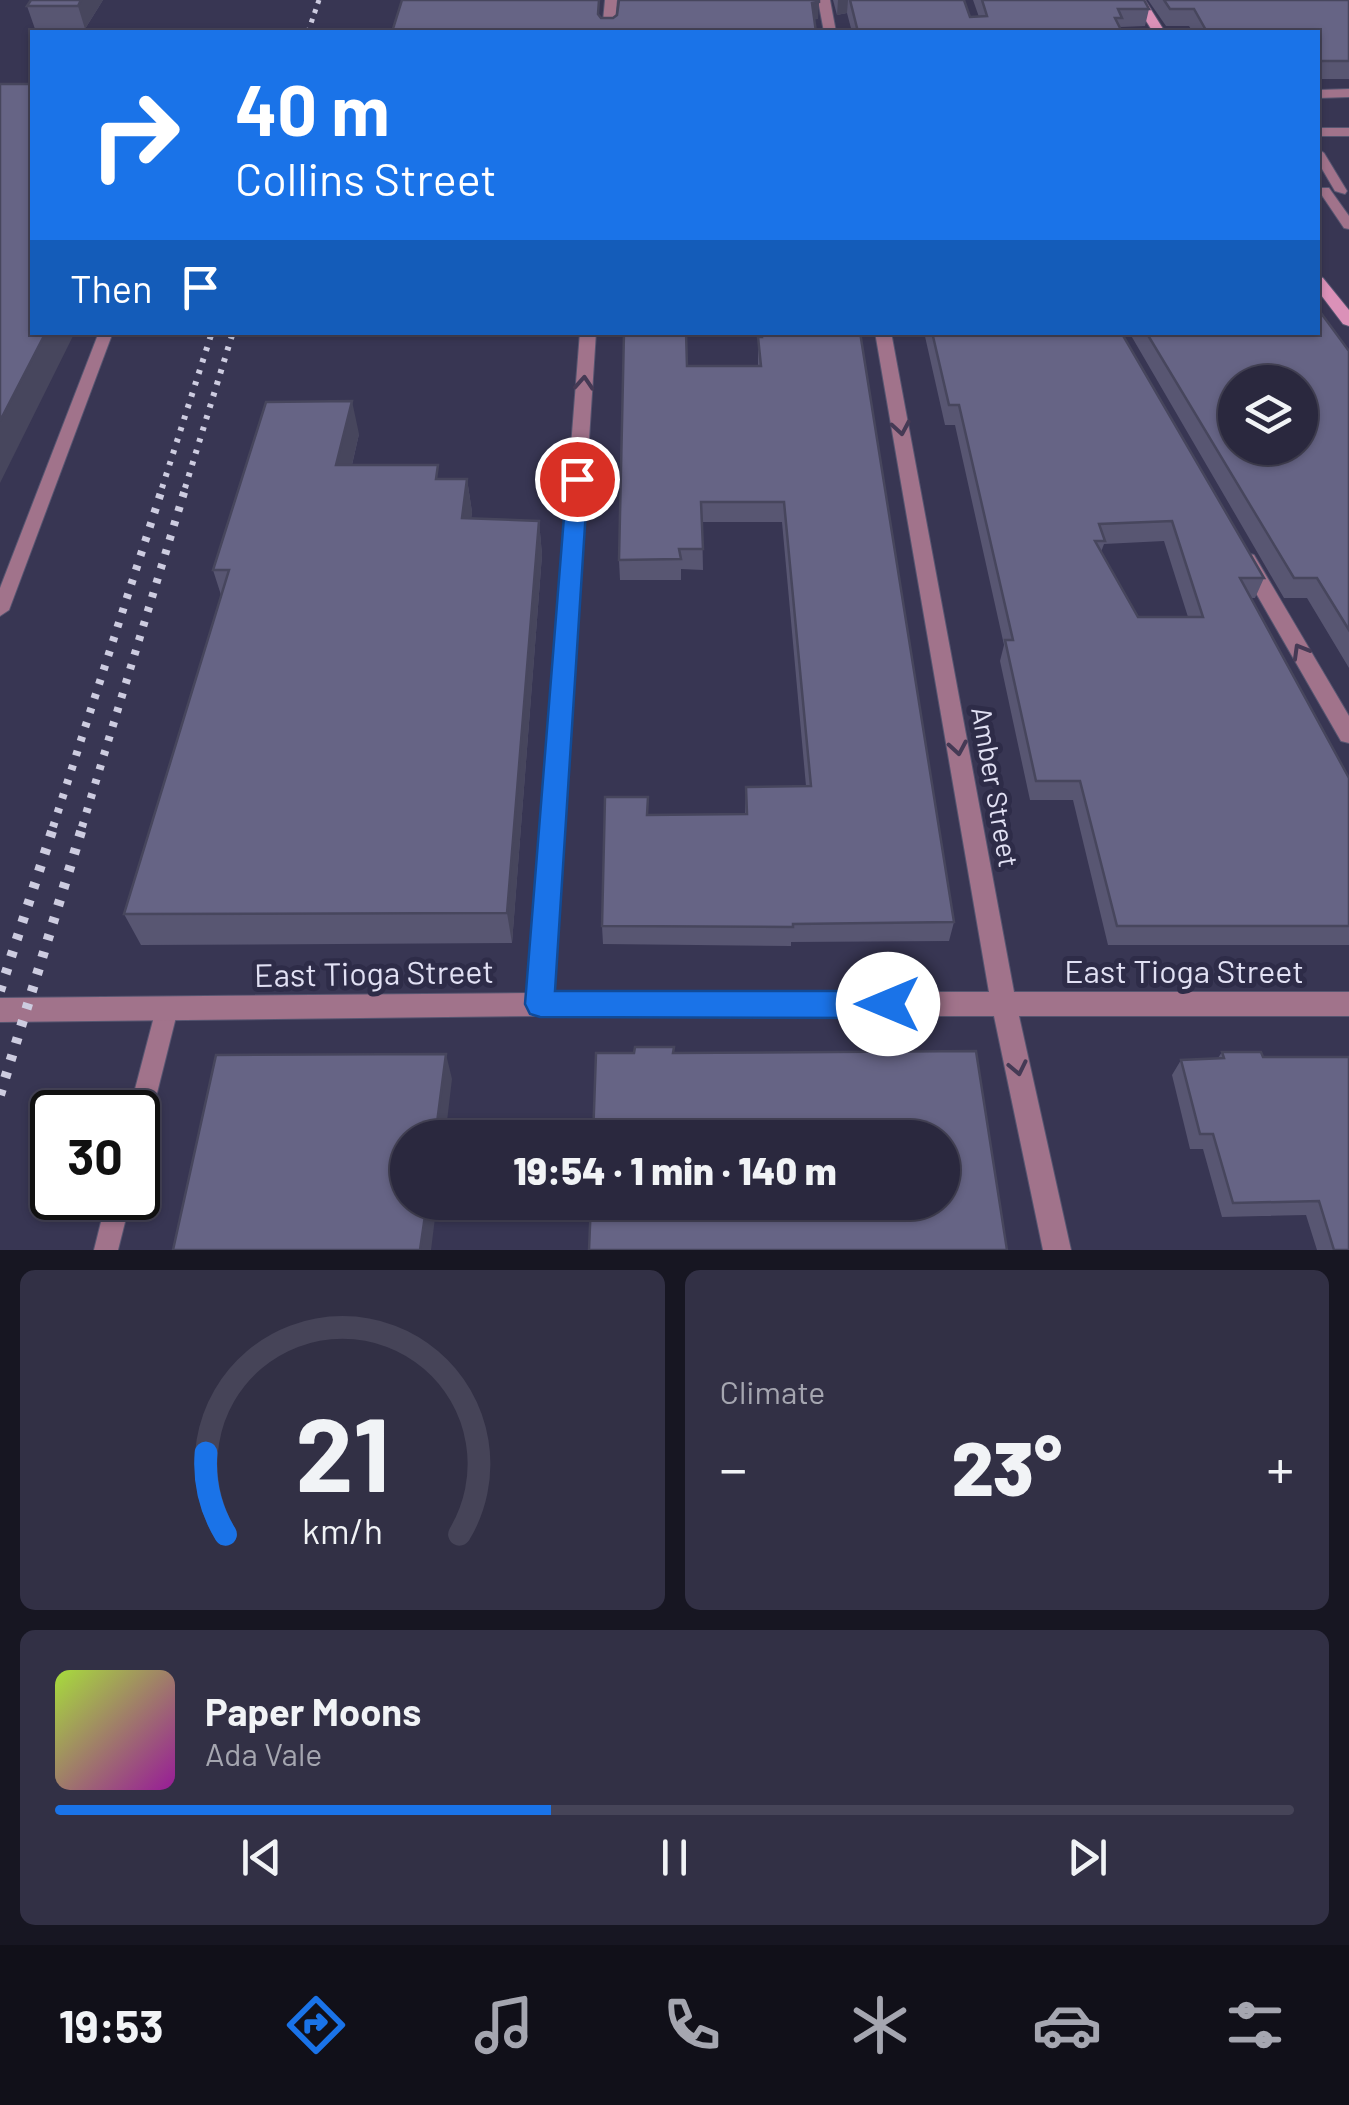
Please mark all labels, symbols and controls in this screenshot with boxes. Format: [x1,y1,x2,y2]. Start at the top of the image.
text: 40 m [235,66,390,150]
icon: right [70,70,200,200]
text: Collins Street [235,151,497,205]
icon: arrive [173,260,228,315]
text: Then [70,265,153,311]
map controls [1218,365,1318,465]
button: layers [1218,365,1318,465]
one-way arrow [573,375,594,391]
one-way arrow [889,420,910,437]
pin [535,437,620,522]
icon: arrive [550,452,605,507]
one-way arrow [1293,644,1312,662]
street label: Amber Street [965,704,1027,870]
one-way arrow [947,740,968,757]
street label: East Tioga Street [254,951,494,993]
street label: East Tioga Street [1064,951,1304,989]
position arrow [836,952,940,1056]
one-way arrow [1006,1059,1027,1076]
speed limit sign: 30 [30,1090,160,1220]
text: 19:54 · 1 min · 140 m [513,1147,837,1193]
text: Climate [720,1372,825,1410]
text: 21 [295,1388,389,1513]
text: 23° [952,1421,1062,1511]
text: − [720,1434,747,1500]
text: + [1266,1434,1294,1500]
text: km/h [302,1508,383,1551]
text: Paper Moons [205,1688,421,1734]
text: Ada Vale [205,1734,322,1772]
icon: previous [234,1830,289,1885]
icon: pause [647,1830,702,1885]
icon: next [1060,1830,1115,1885]
icon: directions [281,1990,351,2060]
icon: music [469,1990,539,2060]
icon: phone [657,1990,727,2060]
icon: climate [845,1990,915,2060]
icon: car [1032,1990,1102,2060]
icon: filters [1220,1990,1290,2060]
text: 19:53 [59,1998,164,2052]

